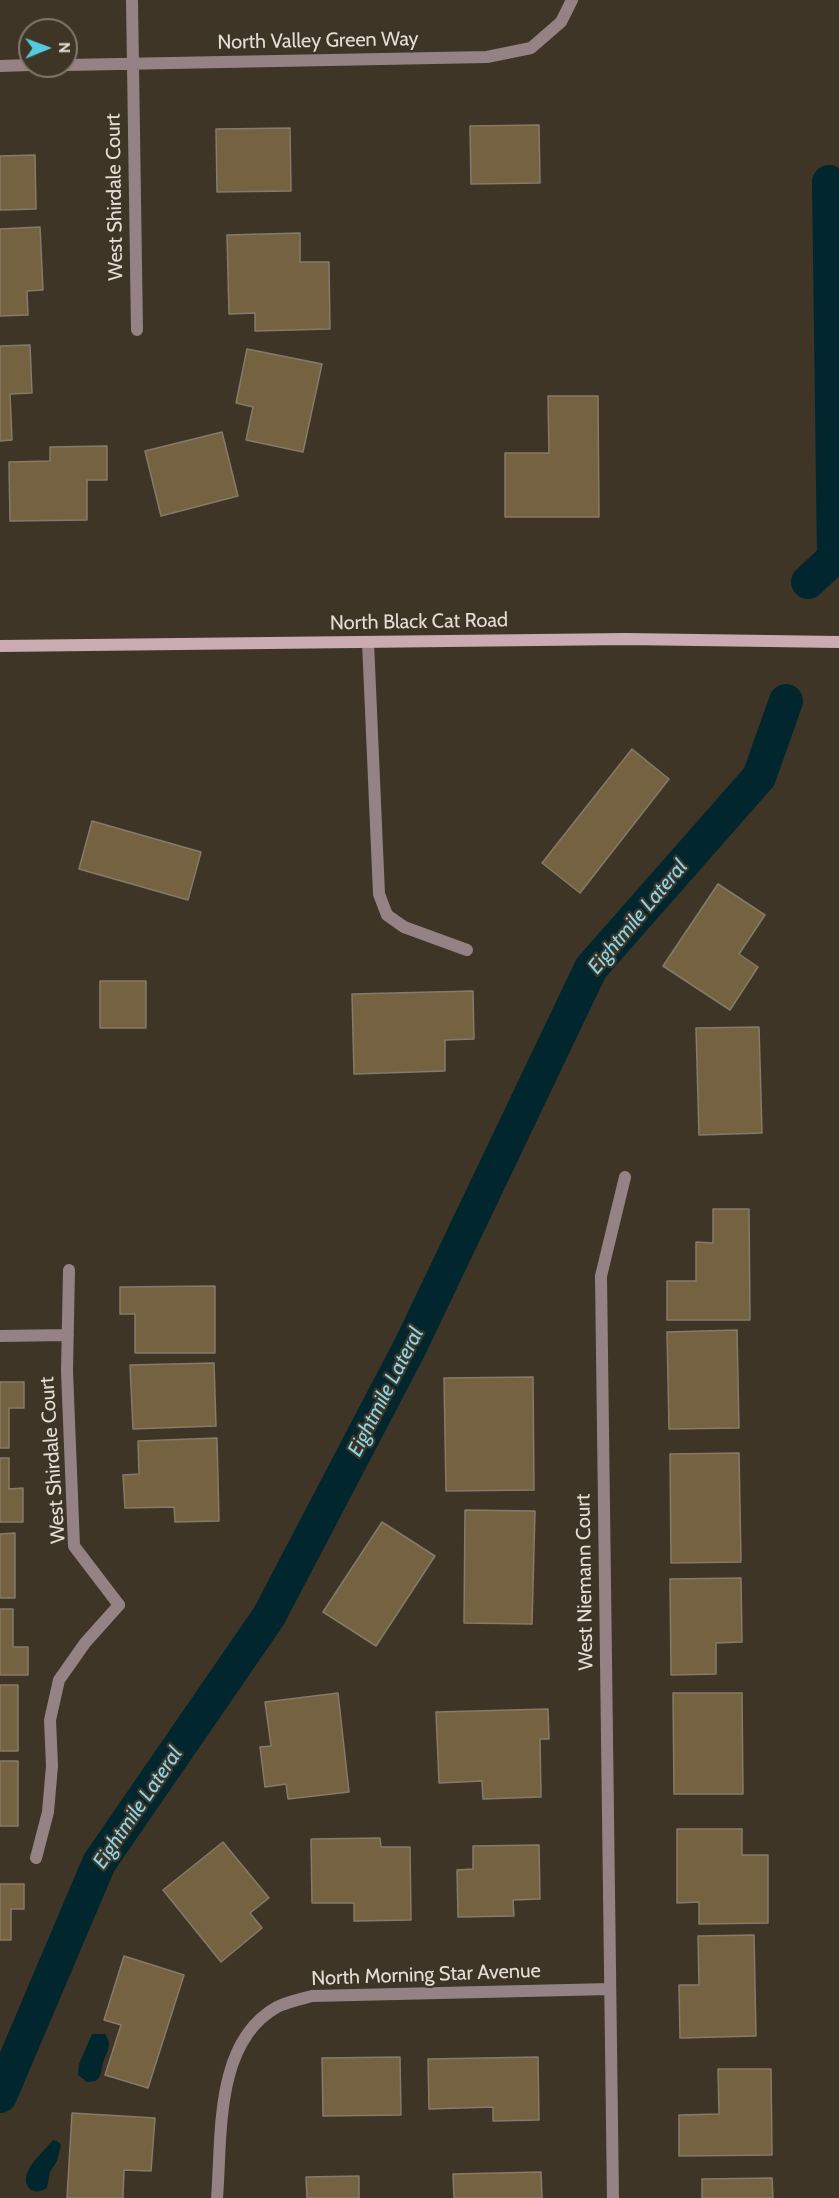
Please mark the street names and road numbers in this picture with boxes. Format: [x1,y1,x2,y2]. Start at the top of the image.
street label: North Valley Green Way [217,27,419,55]
street label: West Shirdale Court [102,113,128,281]
street label: North Black Cat Road [330,608,508,636]
street label: West Shirdale Court [35,1376,71,1544]
street label: West Niemann Court [571,1493,599,1671]
street label: North Morning Star Avenue [311,1959,541,1991]

